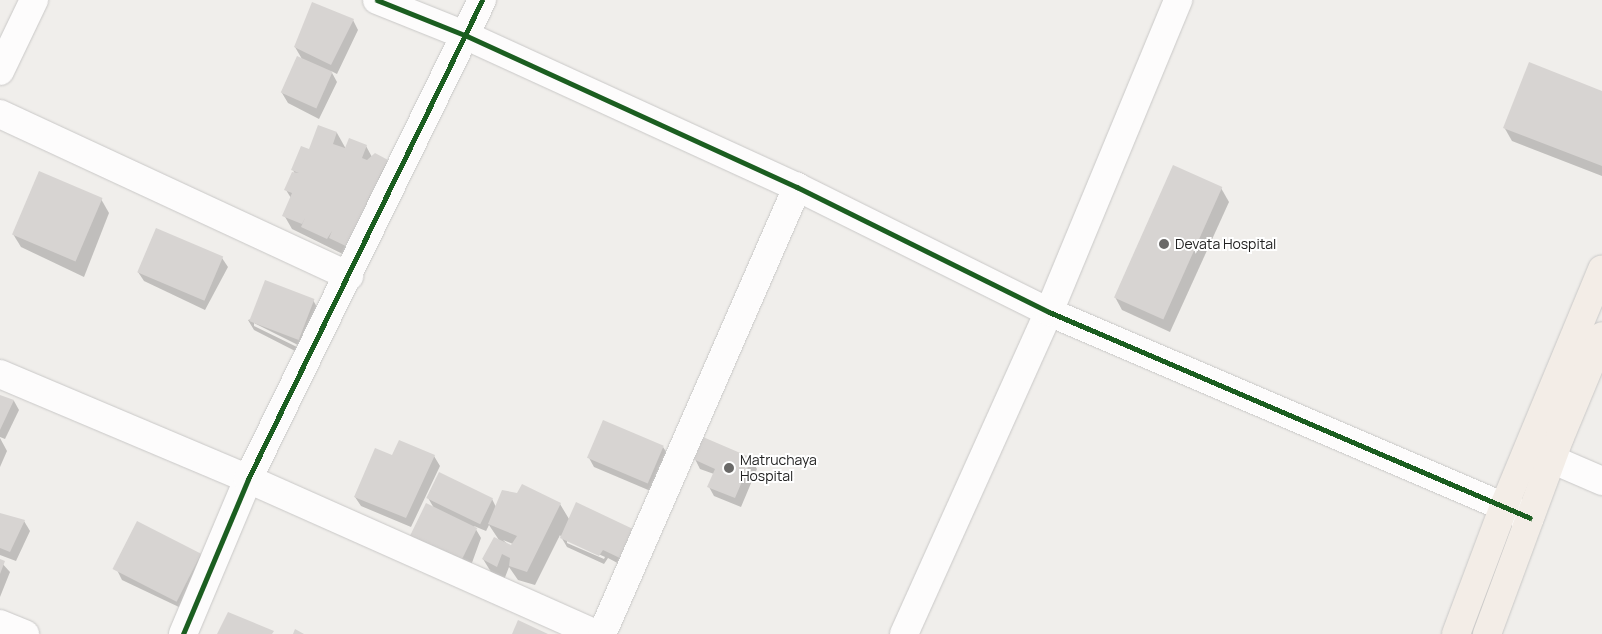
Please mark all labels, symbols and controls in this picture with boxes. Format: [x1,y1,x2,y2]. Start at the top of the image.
place label: Devata Hospital [1175,236,1276,252]
marker: Devata Hospital [1157,237,1171,251]
place label: Matruchaya Hospital [740,452,817,484]
marker: Matruchaya Hospital [722,461,736,475]

